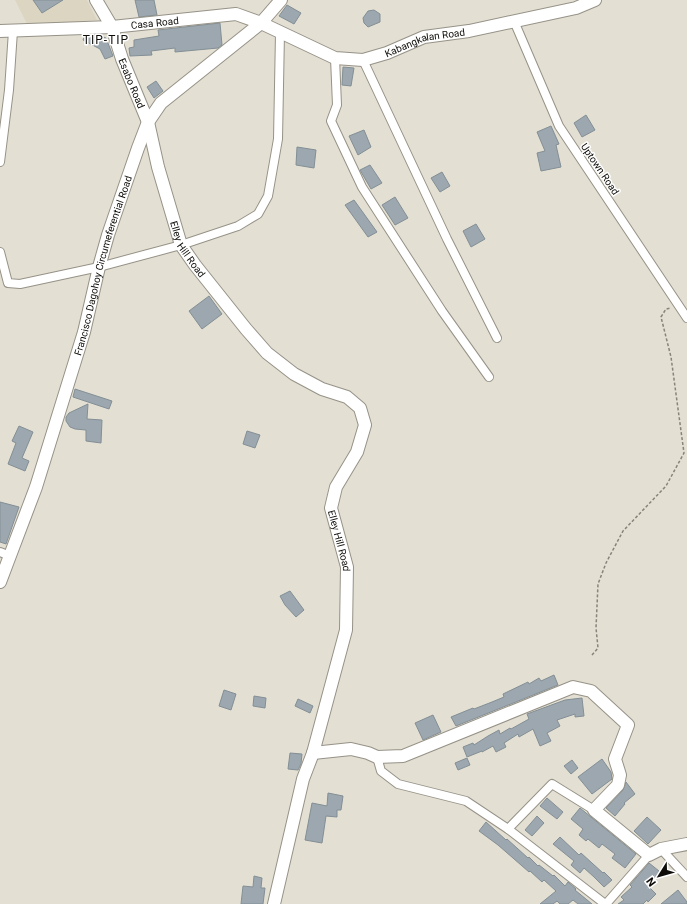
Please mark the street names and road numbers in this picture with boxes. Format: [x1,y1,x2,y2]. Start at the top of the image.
street label: Casa Road [130,15,179,30]
street label: Kabangkalan Road [383,26,465,59]
street label: Esabo Road [117,56,147,110]
street label: Uptown Road [579,141,621,197]
street label: Francisco Dagohoy Circumeferential Road [72,174,134,357]
street label: Elley Hill Road [169,220,208,279]
street label: Elley Hill Road [326,509,353,571]

